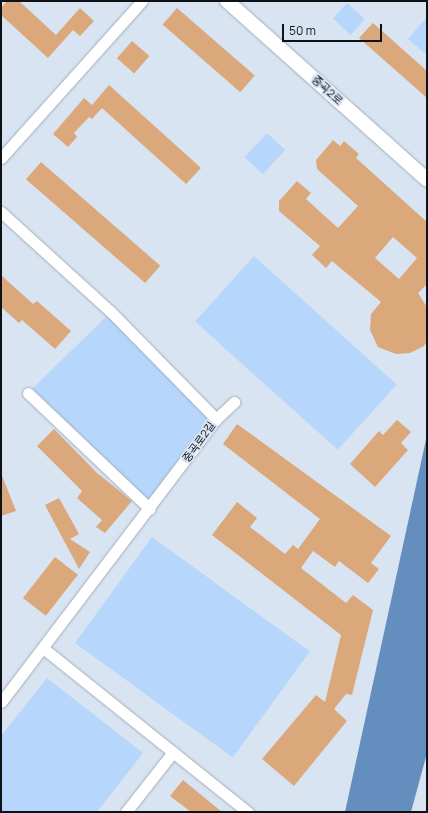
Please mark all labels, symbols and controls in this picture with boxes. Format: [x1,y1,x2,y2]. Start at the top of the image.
scale bar [284,16,384,42]
text: 50 m [289,22,316,39]
street label: 중곡2로 [309,73,345,107]
street label: 중곡로2길 [180,419,218,465]

